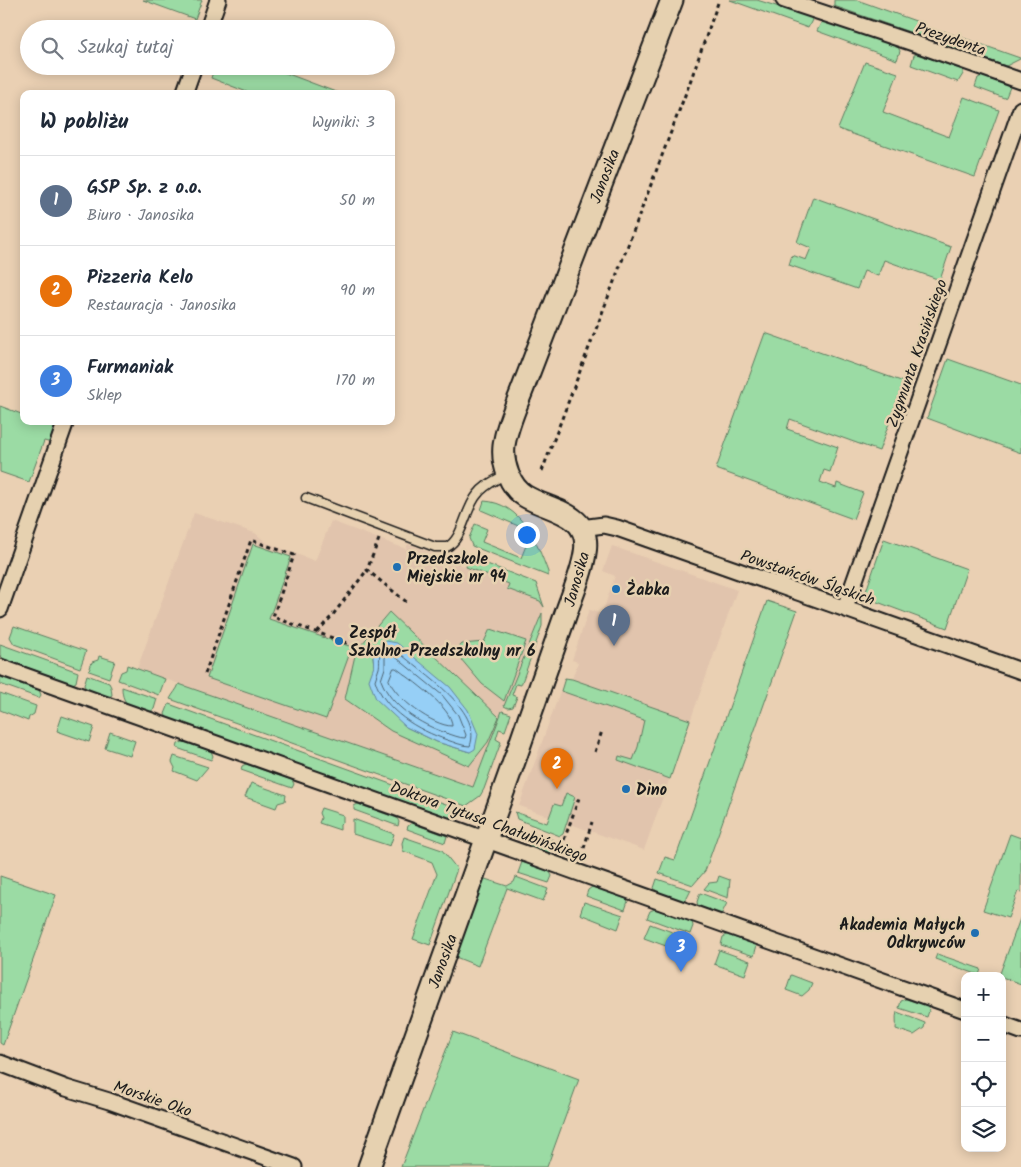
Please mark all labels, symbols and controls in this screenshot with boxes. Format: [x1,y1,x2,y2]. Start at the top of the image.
street label: Prezydenta [912,16,989,63]
search box [20,20,395,75]
text: Szukaj tutaj [78,33,173,63]
icon: search [38,34,66,62]
text: W pobliżu [40,106,128,139]
text: Wyniki: 3 [312,110,375,135]
street label: Janosika [584,146,627,207]
text: GSP Sp. z o.o. [87,173,202,203]
text: 1 [54,188,58,213]
text: 50 m [339,188,375,213]
text: Biuro · Janosika [87,203,194,228]
text: Pizzeria Kelo [87,263,193,293]
street label: Zygmunta Krasińskiego [880,276,955,431]
text: 2 [51,278,61,303]
text: 90 m [340,278,375,303]
text: Restauracja · Janosika [87,293,236,318]
text: Furmaniak [87,353,173,383]
text: 3 [52,368,60,393]
text: 170 m [335,368,375,393]
text: Sklep [87,383,122,408]
your location [514,522,540,548]
street label: Powstańców Śląskich [737,544,878,613]
place label: Przedszkole Miejskie nr 94 [407,547,507,590]
street label: Janosika [558,549,597,610]
marker: Przedszkole Miejskie nr 94 [391,561,403,573]
place label: Żabka [626,578,670,603]
marker: Żabka [610,583,622,595]
pin: 1 [598,605,630,646]
place label: Zespół Szkolno-Przedszkolny nr 6 [349,621,536,664]
marker: Zespół Szkolno-Przedszkolny nr 6 [333,635,345,647]
pin: 2 [541,748,573,789]
street label: Doktora Tytusa Chałubińskiego [386,775,591,870]
place label: Dino [636,778,667,803]
marker: Dino [620,783,632,795]
place label: Akademia Małych Odkrywców [839,913,966,956]
marker: Akademia Małych Odkrywców [969,927,981,939]
street label: Janosika [422,931,465,992]
pin: 3 [665,931,697,972]
map controls [961,972,1006,1152]
button: + [961,972,1006,1017]
button: − [961,1017,1006,1062]
button: locate [961,1062,1006,1107]
street label: Morskie Oko [110,1074,195,1125]
button: layers [961,1107,1006,1152]

